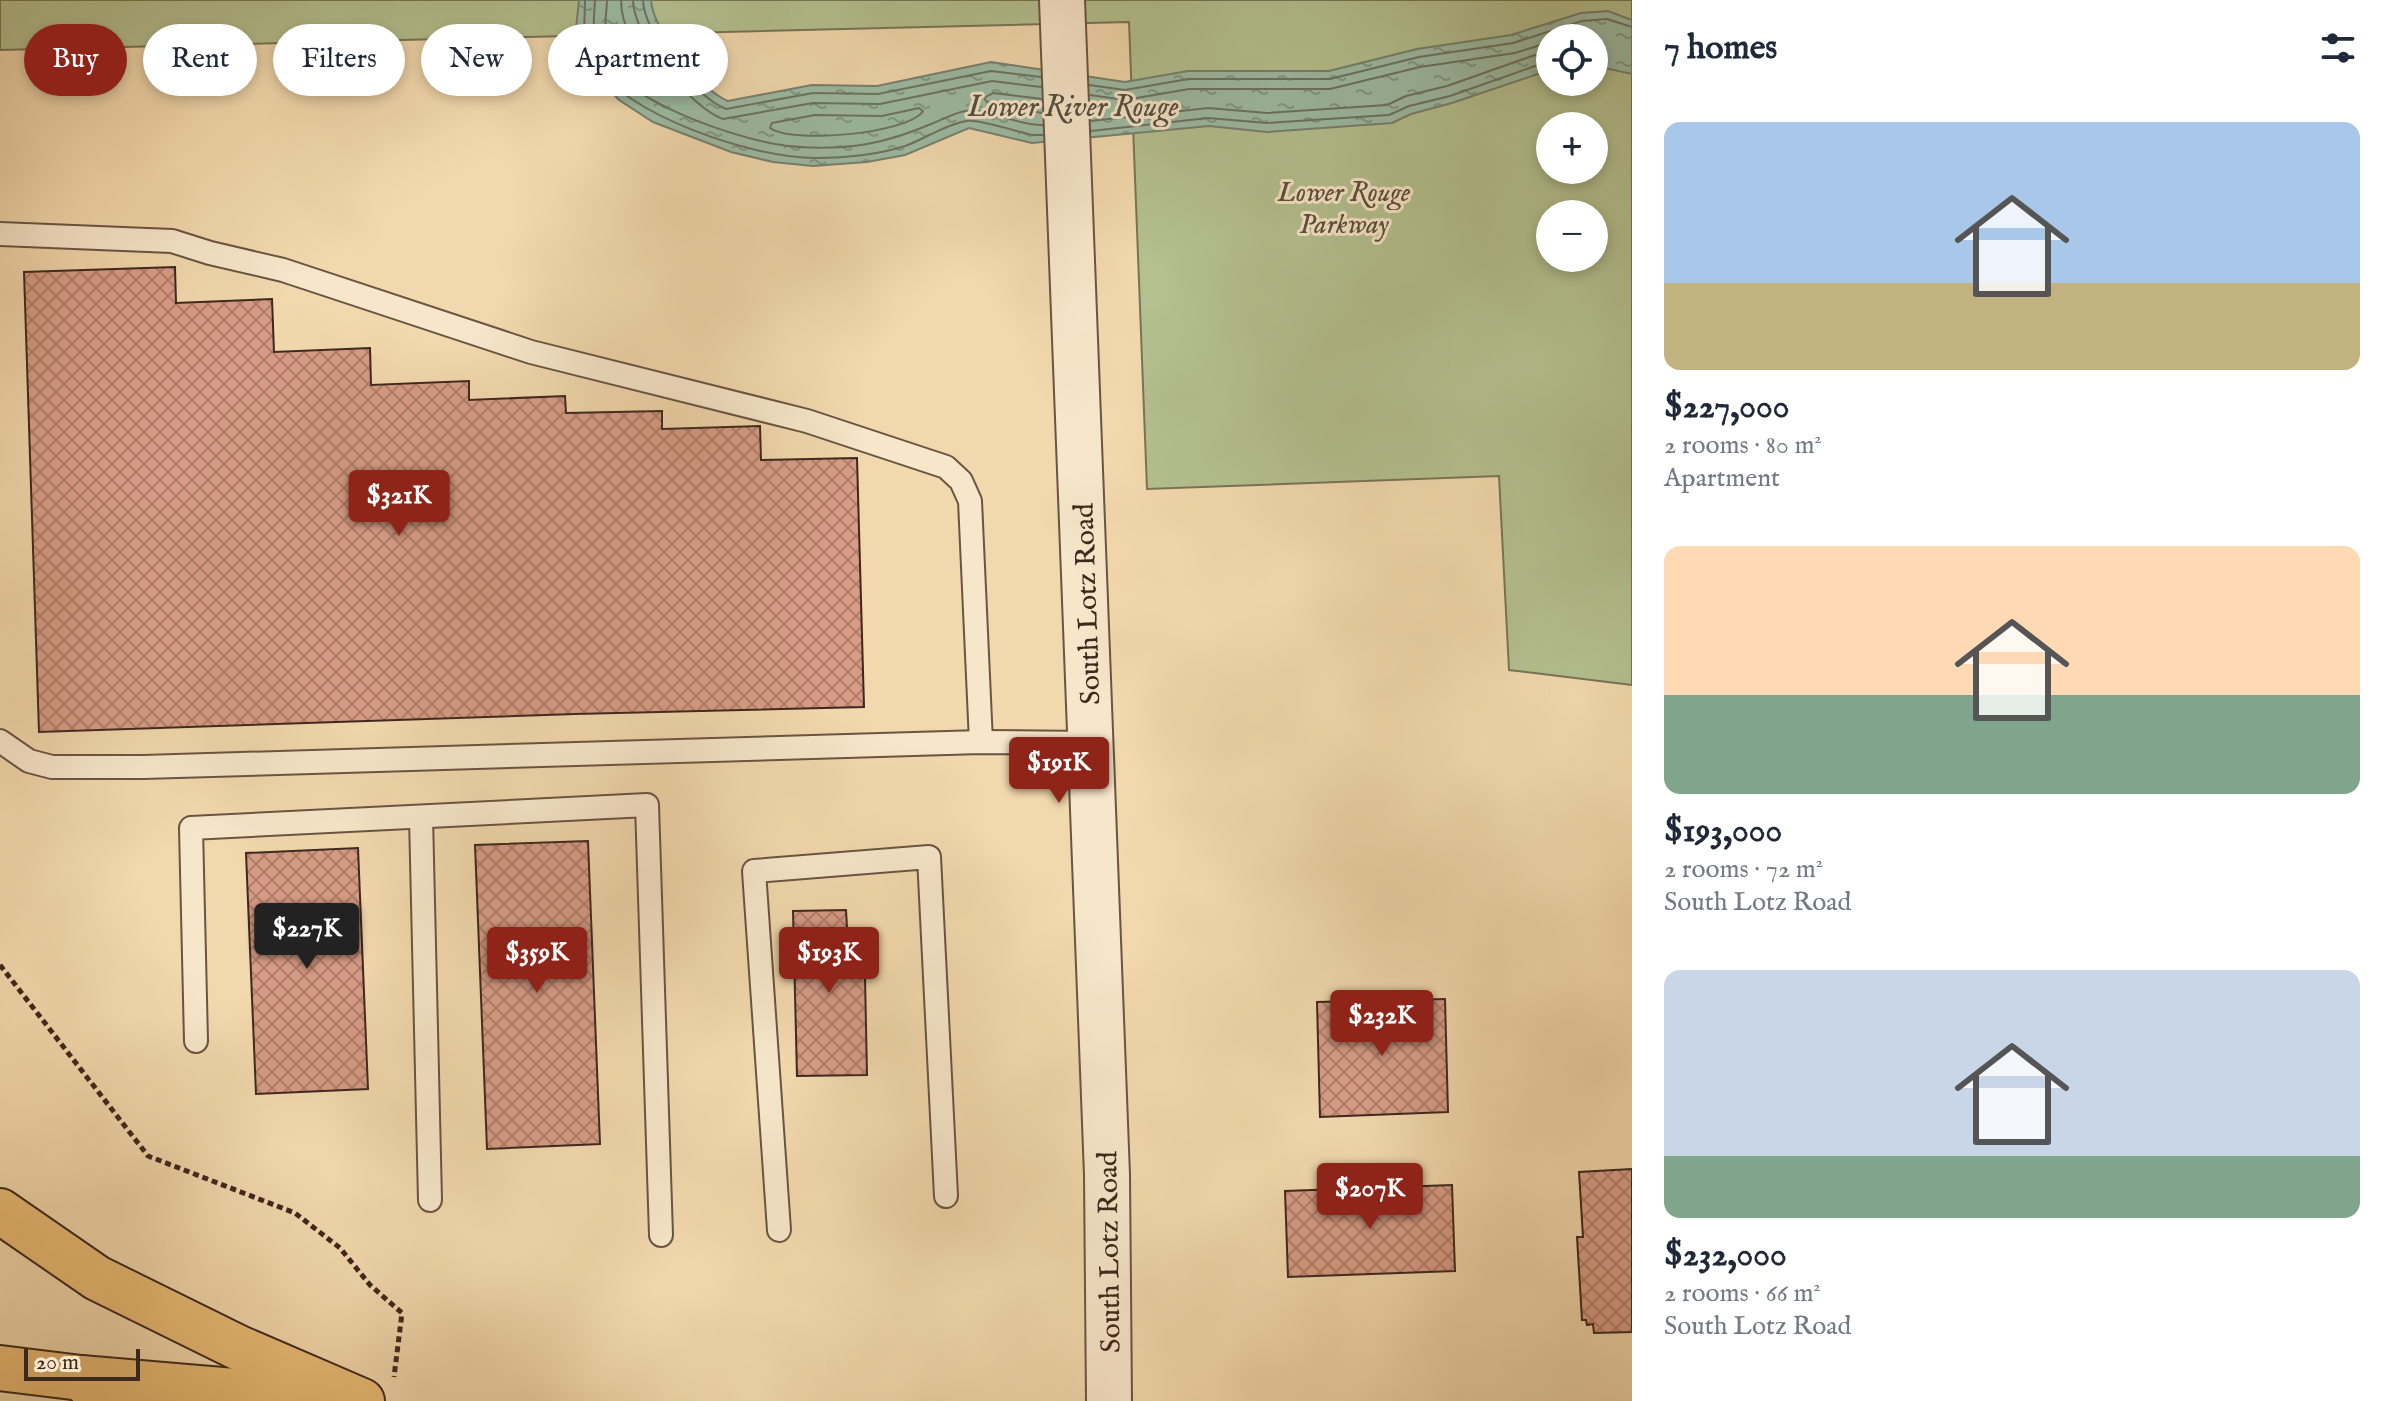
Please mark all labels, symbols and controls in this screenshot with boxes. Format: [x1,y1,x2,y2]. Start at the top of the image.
chip: Buy [24,24,127,96]
chip: Rent [143,24,257,96]
chip: Filters [273,24,405,96]
chip: New [421,24,532,96]
chip: Apartment [548,24,728,96]
map controls [1536,24,1608,272]
button: locate [1536,24,1608,96]
icon: filters [2316,26,2360,70]
text: 7 homes [1664,27,1777,70]
water label: Lower River Rouge [966,89,1179,127]
button: + [1536,112,1608,184]
icon: home [1940,174,2084,318]
park label: Lower Rouge Parkway [1277,176,1411,243]
button: − [1536,200,1608,272]
text: $227,000 [1664,386,1789,429]
text: 2 rooms · 80 m² [1664,429,1822,462]
text: Apartment [1664,462,1780,495]
pin: $321K [343,470,455,538]
text: $321K [367,479,431,512]
street label: South Lotz Road [1067,502,1110,705]
icon: home [1940,598,2084,742]
pin: $191K [1003,737,1115,805]
text: $191K [1027,746,1091,779]
text: $193,000 [1664,810,1782,853]
text: 2 rooms · 72 m² [1664,853,1823,886]
text: South Lotz Road [1664,886,1851,919]
pin: $227K [251,903,363,971]
text: $227K [272,912,342,945]
pin: $359K [481,927,593,995]
pin: $193K [773,927,885,995]
text: $359K [505,936,569,969]
text: $193K [797,936,861,969]
pin: $232K [1326,990,1438,1058]
text: $232K [1348,999,1416,1032]
icon: home [1940,1022,2084,1166]
street label: South Lotz Road [1091,1151,1130,1353]
pin: $207K [1314,1163,1426,1231]
text: $207K [1335,1172,1405,1205]
text: $232,000 [1664,1234,1787,1277]
text: 2 rooms · 66 m² [1664,1277,1821,1310]
text: South Lotz Road [1664,1310,1851,1343]
scale bar [24,1345,140,1381]
text: 20 m [36,1349,79,1377]

